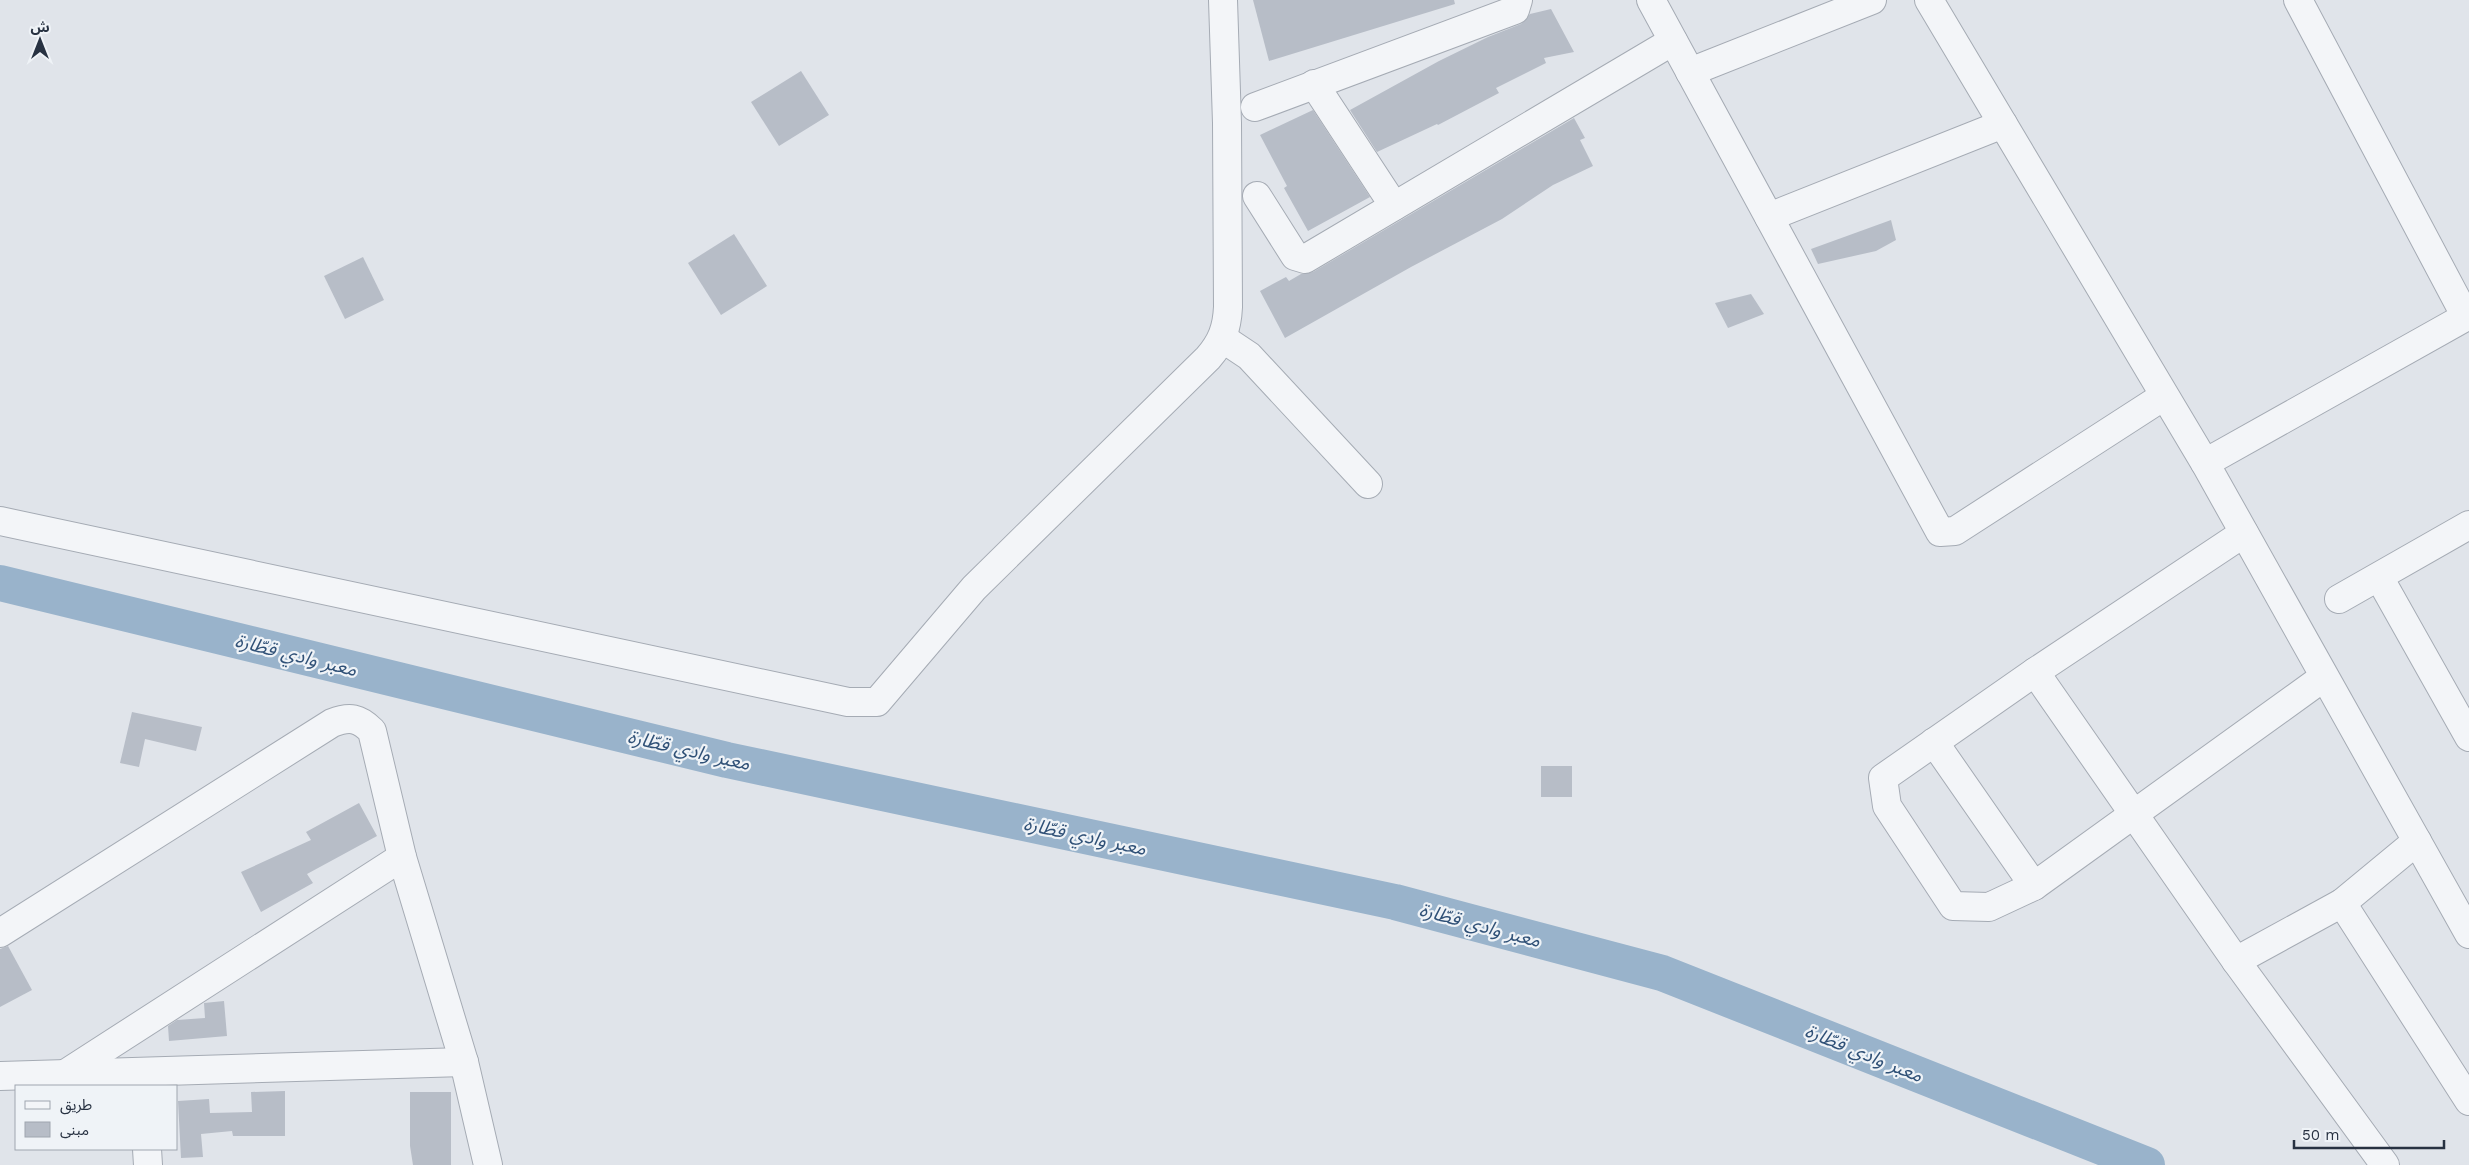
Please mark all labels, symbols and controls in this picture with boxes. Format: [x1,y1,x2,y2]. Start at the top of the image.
north arrow [15,15,65,65]
text: ش [30,19,50,35]
water label: معبر وادي قطّارة [232,629,359,685]
water label: معبر وادي قطّارة [625,725,752,779]
water label: معبر وادي قطّارة [1021,812,1148,864]
water label: معبر وادي قطّارة [1416,898,1543,956]
water label: معبر وادي قطّارة [1801,1019,1926,1090]
legend [15,1085,178,1150]
text: طريق [60,1096,92,1115]
scale bar [2294,1118,2444,1150]
text: مبنى [60,1121,89,1139]
text: 50 m [2302,1126,2339,1144]

